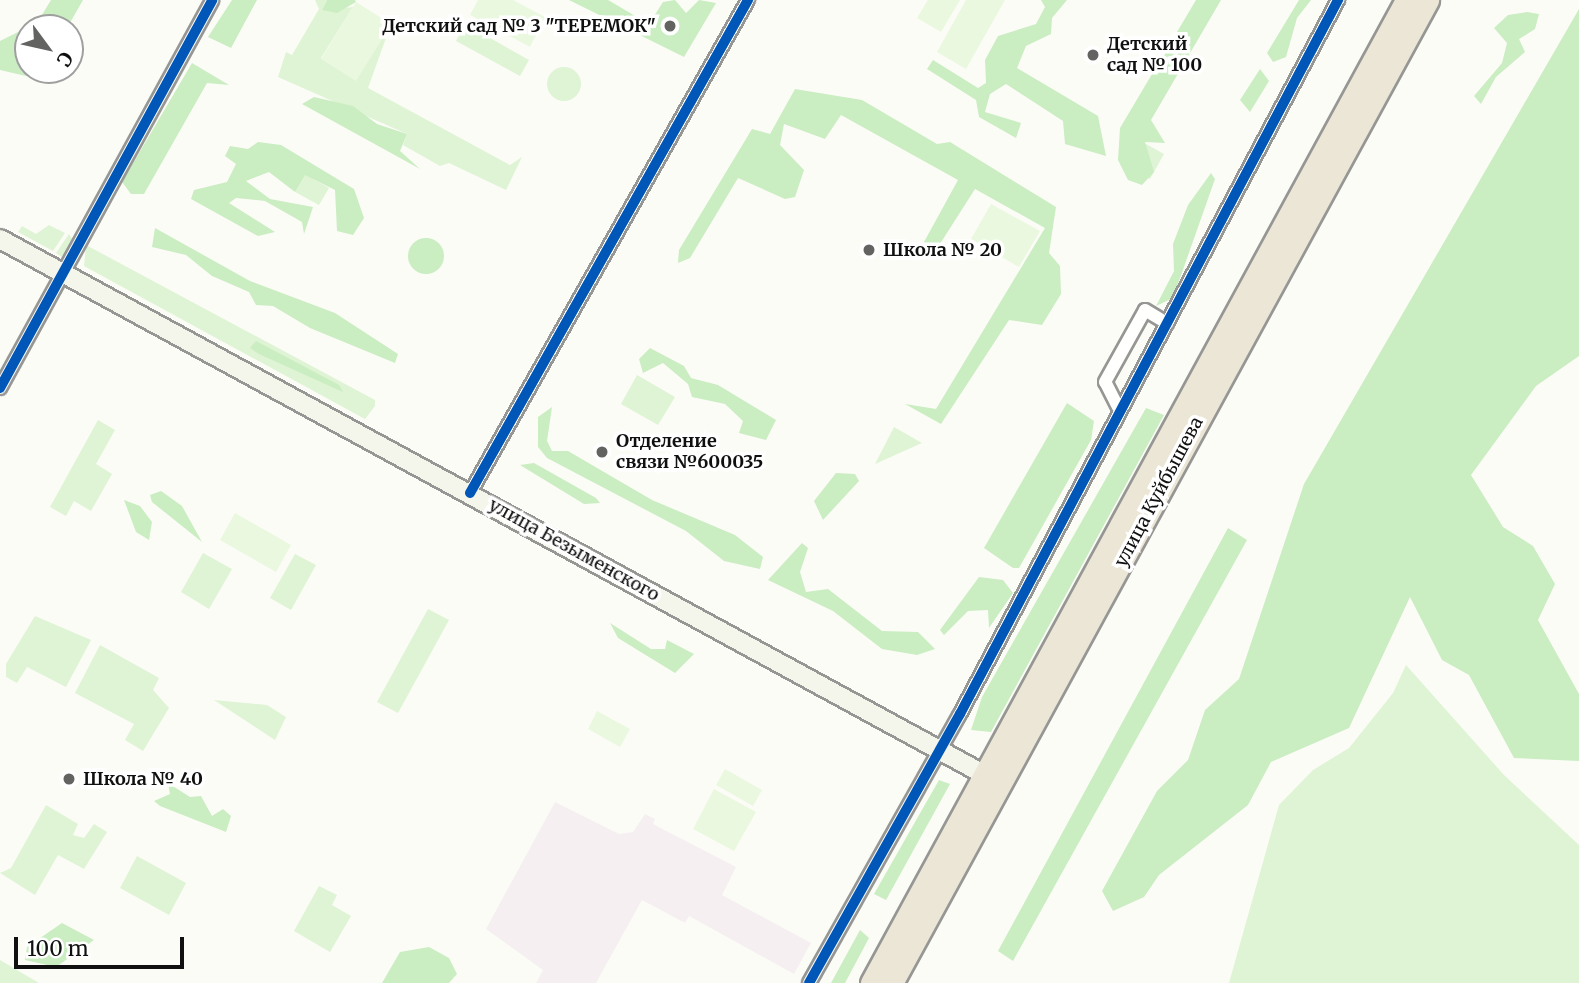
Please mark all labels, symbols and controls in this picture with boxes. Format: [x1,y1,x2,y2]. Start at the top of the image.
north arrow [14,14,84,84]
place label: Детский сад № 3 "ТЕРЕМОК" [382,15,656,37]
marker: Детский сад № 3 "ТЕРЕМОК" [662,18,678,34]
place label: Детский сад № 100 [1107,34,1202,76]
marker: Детский сад № 100 [1085,47,1101,63]
text: С [51,48,78,71]
place label: Школа № 20 [883,239,1002,261]
marker: Школа № 20 [861,242,877,258]
street label: улица Куйбышева [1110,413,1208,571]
place label: Отделение связи №600035 [616,431,763,474]
marker: Отделение связи №600035 [594,444,610,460]
street label: улица Безыменского [485,494,663,606]
place label: Школа № 40 [83,768,203,790]
marker: Школа № 40 [61,771,77,787]
scale bar [18,923,187,967]
text: 100 m [27,935,89,962]

